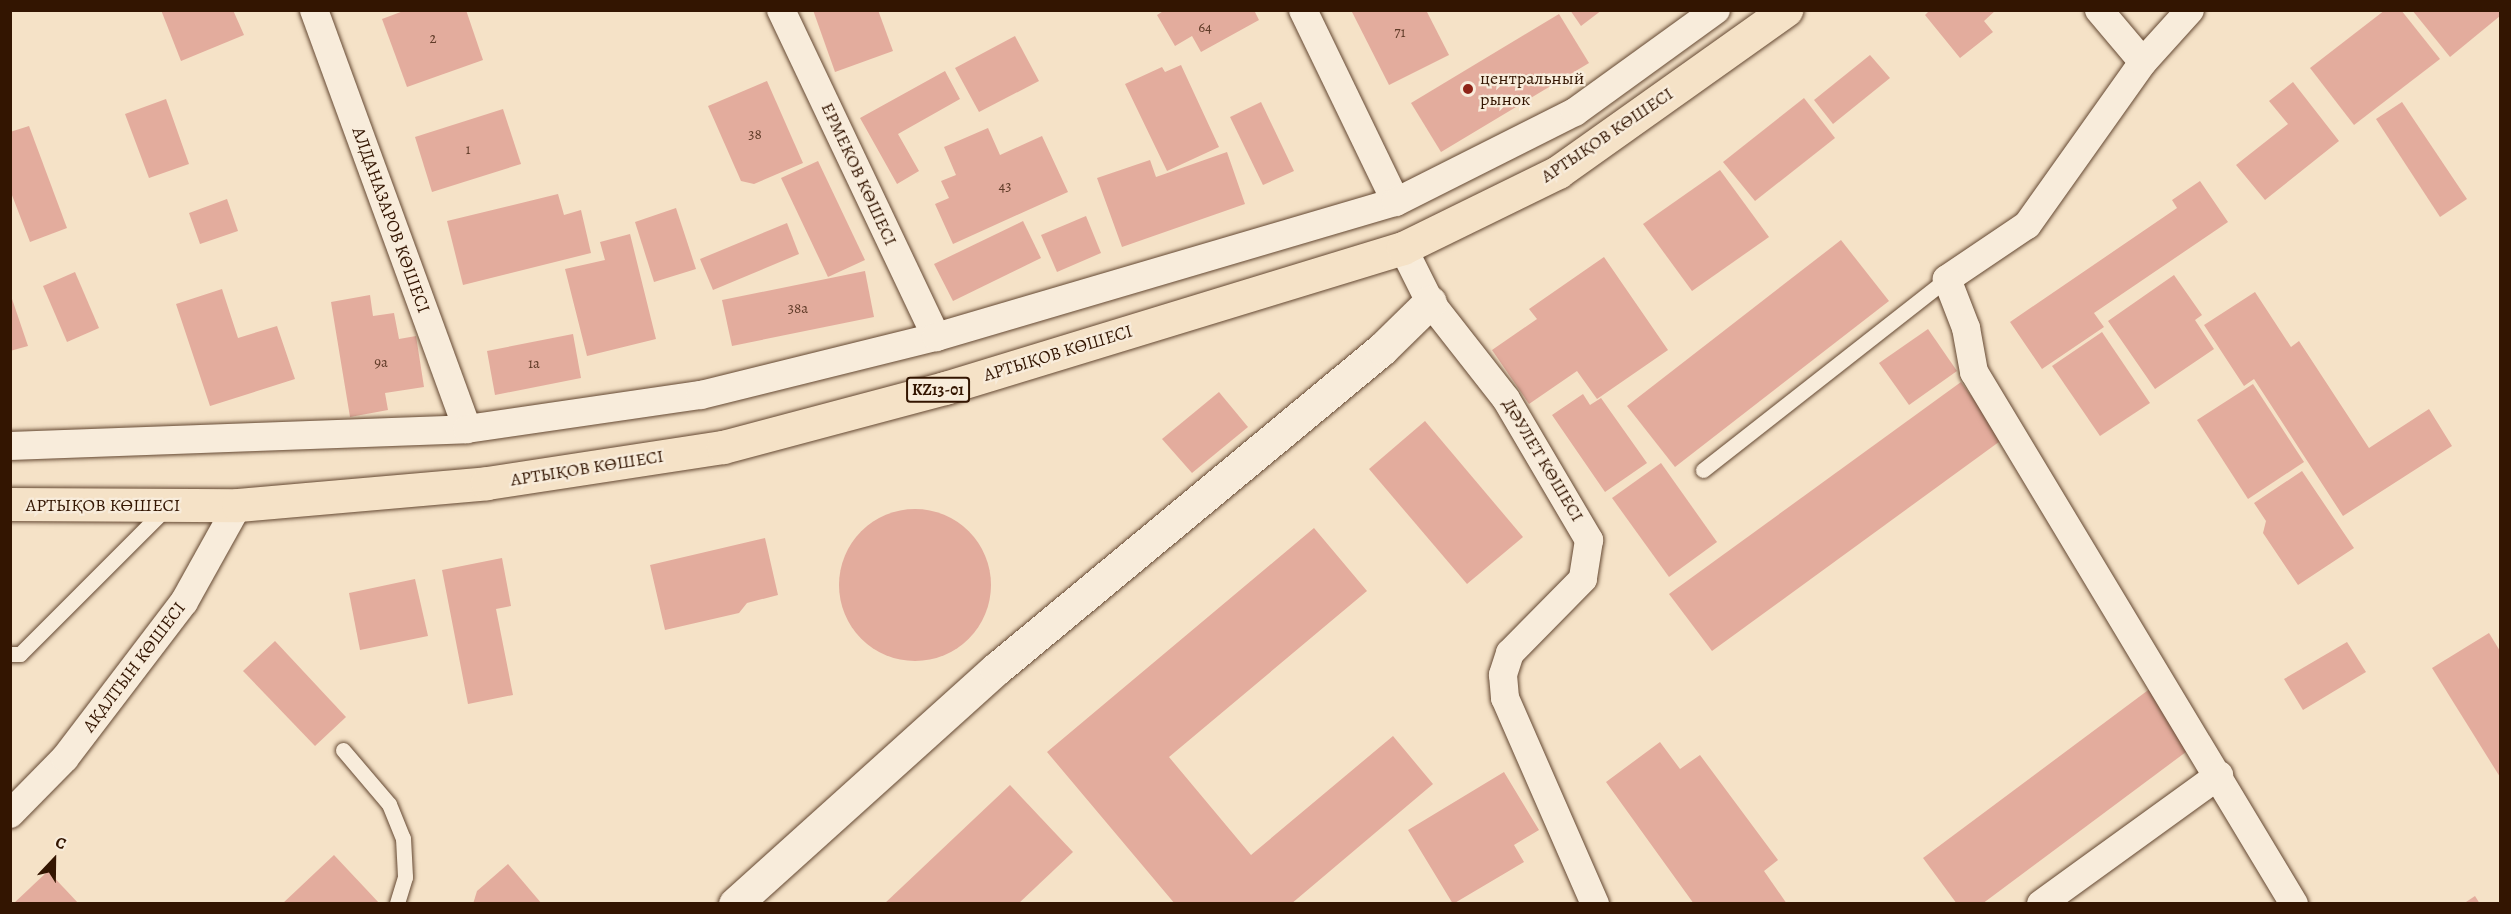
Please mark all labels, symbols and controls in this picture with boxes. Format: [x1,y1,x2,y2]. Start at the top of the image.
house number: 64 [1198,19,1212,37]
house number: 71 [1394,24,1406,42]
house number: 2 [429,30,437,48]
place label: центральный рынок [1480,68,1584,110]
marker: центральный рынок [1461,82,1475,96]
street label: АРТЫҚОВ КӨШЕСІ [1537,83,1677,187]
street label: ЕРМЕКОВ КӨШЕСІ [816,99,902,249]
street label: АЛДАНАЗАРОВ КӨШЕСІ [347,124,435,316]
house number: 38 [748,126,762,144]
house number: 1 [465,141,471,159]
house number: 43 [998,178,1012,196]
house number: 38а [788,300,808,318]
street label: АРТЫҚОВ КӨШЕСІ [981,320,1135,386]
house number: 9а [374,354,388,372]
house number: 1а [528,355,540,373]
road number: KZ13-01 [905,377,971,403]
street label: ДӘУЛЕТ КӨШЕСІ [1498,394,1588,526]
street label: АРТЫҚОВ КӨШЕСІ [509,445,665,491]
street label: АРТЫҚОВ КӨШЕСІ [26,494,180,516]
street label: АҚАЛТЫН КӨШЕСІ [78,598,190,736]
north arrow [24,830,84,890]
text: С [52,831,69,855]

